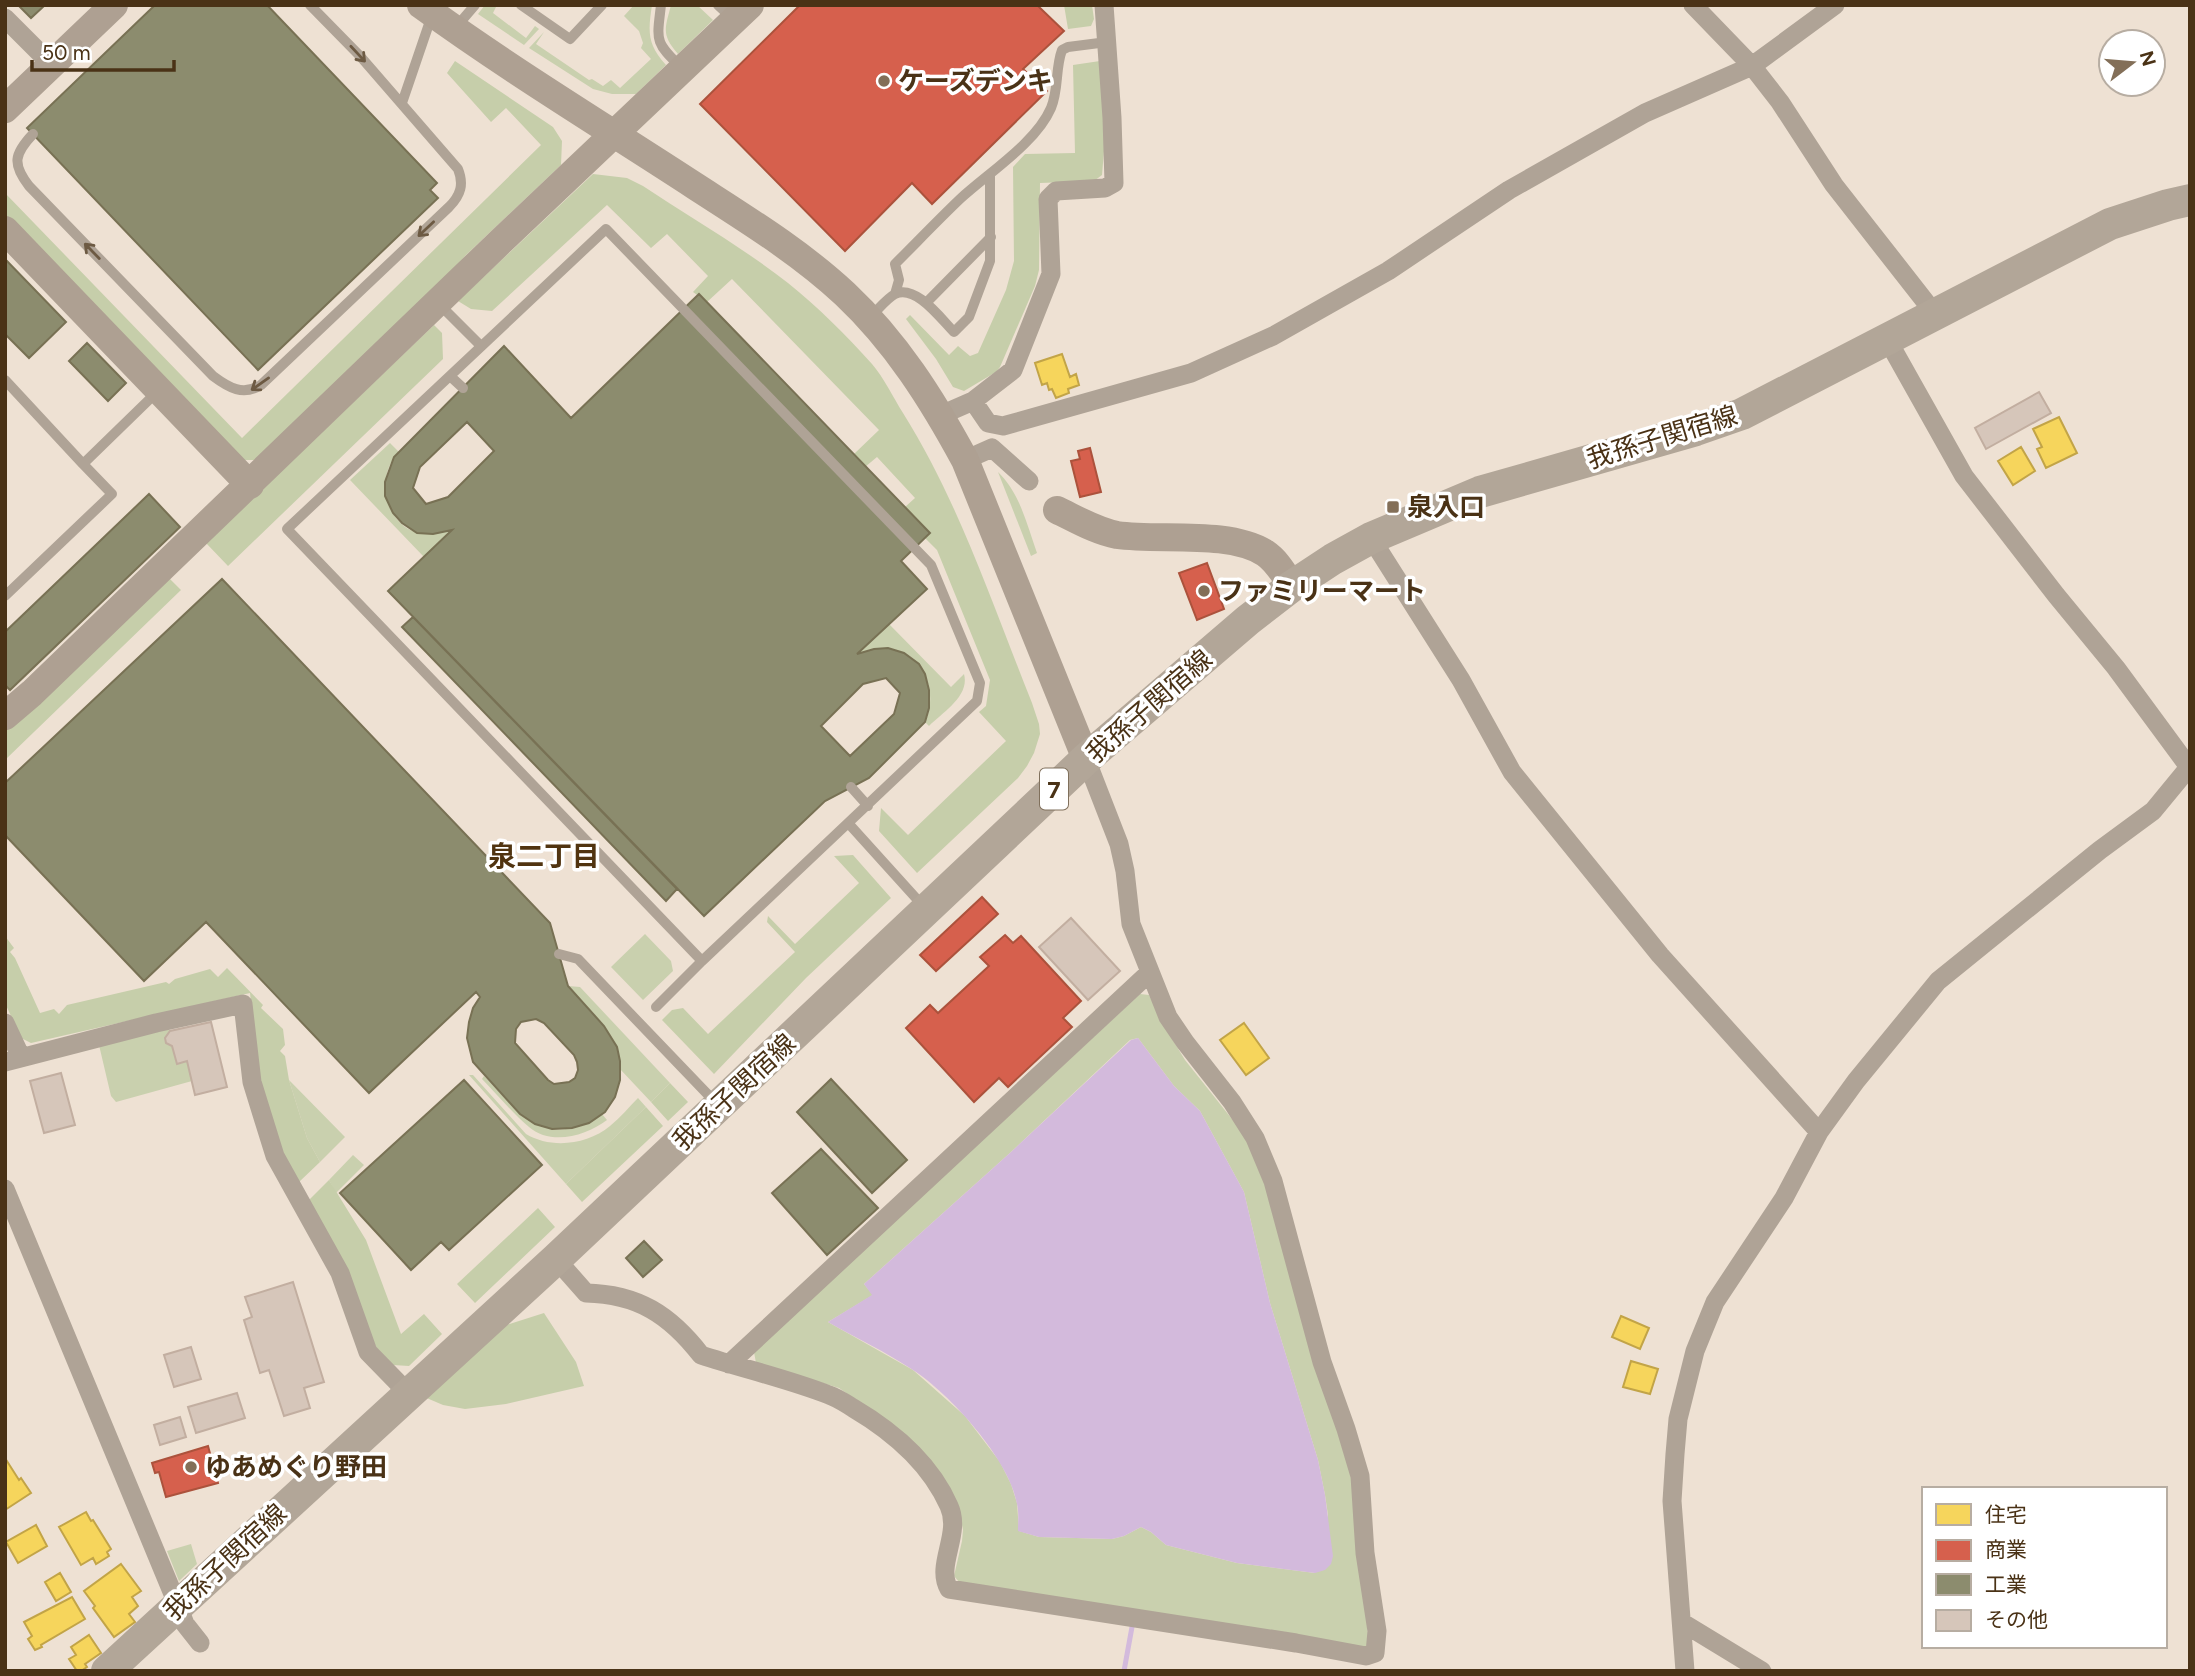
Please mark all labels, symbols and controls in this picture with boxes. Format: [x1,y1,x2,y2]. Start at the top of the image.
scale bar [32,28,173,72]
north arrow [2097,28,2167,98]
text: 50 m [42,40,91,65]
one-way arrow [349,45,366,62]
text: N [2135,48,2161,69]
place label: ケーズデンキ [898,65,1053,97]
marker: ケーズデンキ [876,73,892,89]
one-way arrow [418,221,435,238]
one-way arrow [84,243,101,260]
one-way arrow [251,377,270,391]
street label: 我孫子関宿線 [1583,399,1741,475]
place label: 泉入口 [1407,491,1485,523]
marker: 泉入口 [1385,499,1401,515]
place label: ファミリーマート [1218,575,1426,607]
marker: ファミリーマート [1196,583,1212,599]
street label: 我孫子関宿線 [1080,643,1218,769]
road number: 7 [1040,768,1068,810]
district label: 泉二丁目 [488,839,600,873]
street label: 我孫子関宿線 [666,1027,802,1157]
place label: ゆあめぐり野田 [205,1451,387,1483]
marker: ゆあめぐり野田 [183,1459,199,1475]
legend [1922,1487,2167,1648]
street label: 我孫子関宿線 [157,1497,293,1627]
text: 住宅 [1985,1502,2027,1527]
text: 商業 [1985,1537,2027,1562]
text: 工業 [1985,1572,2027,1597]
text: その他 [1985,1607,2048,1632]

